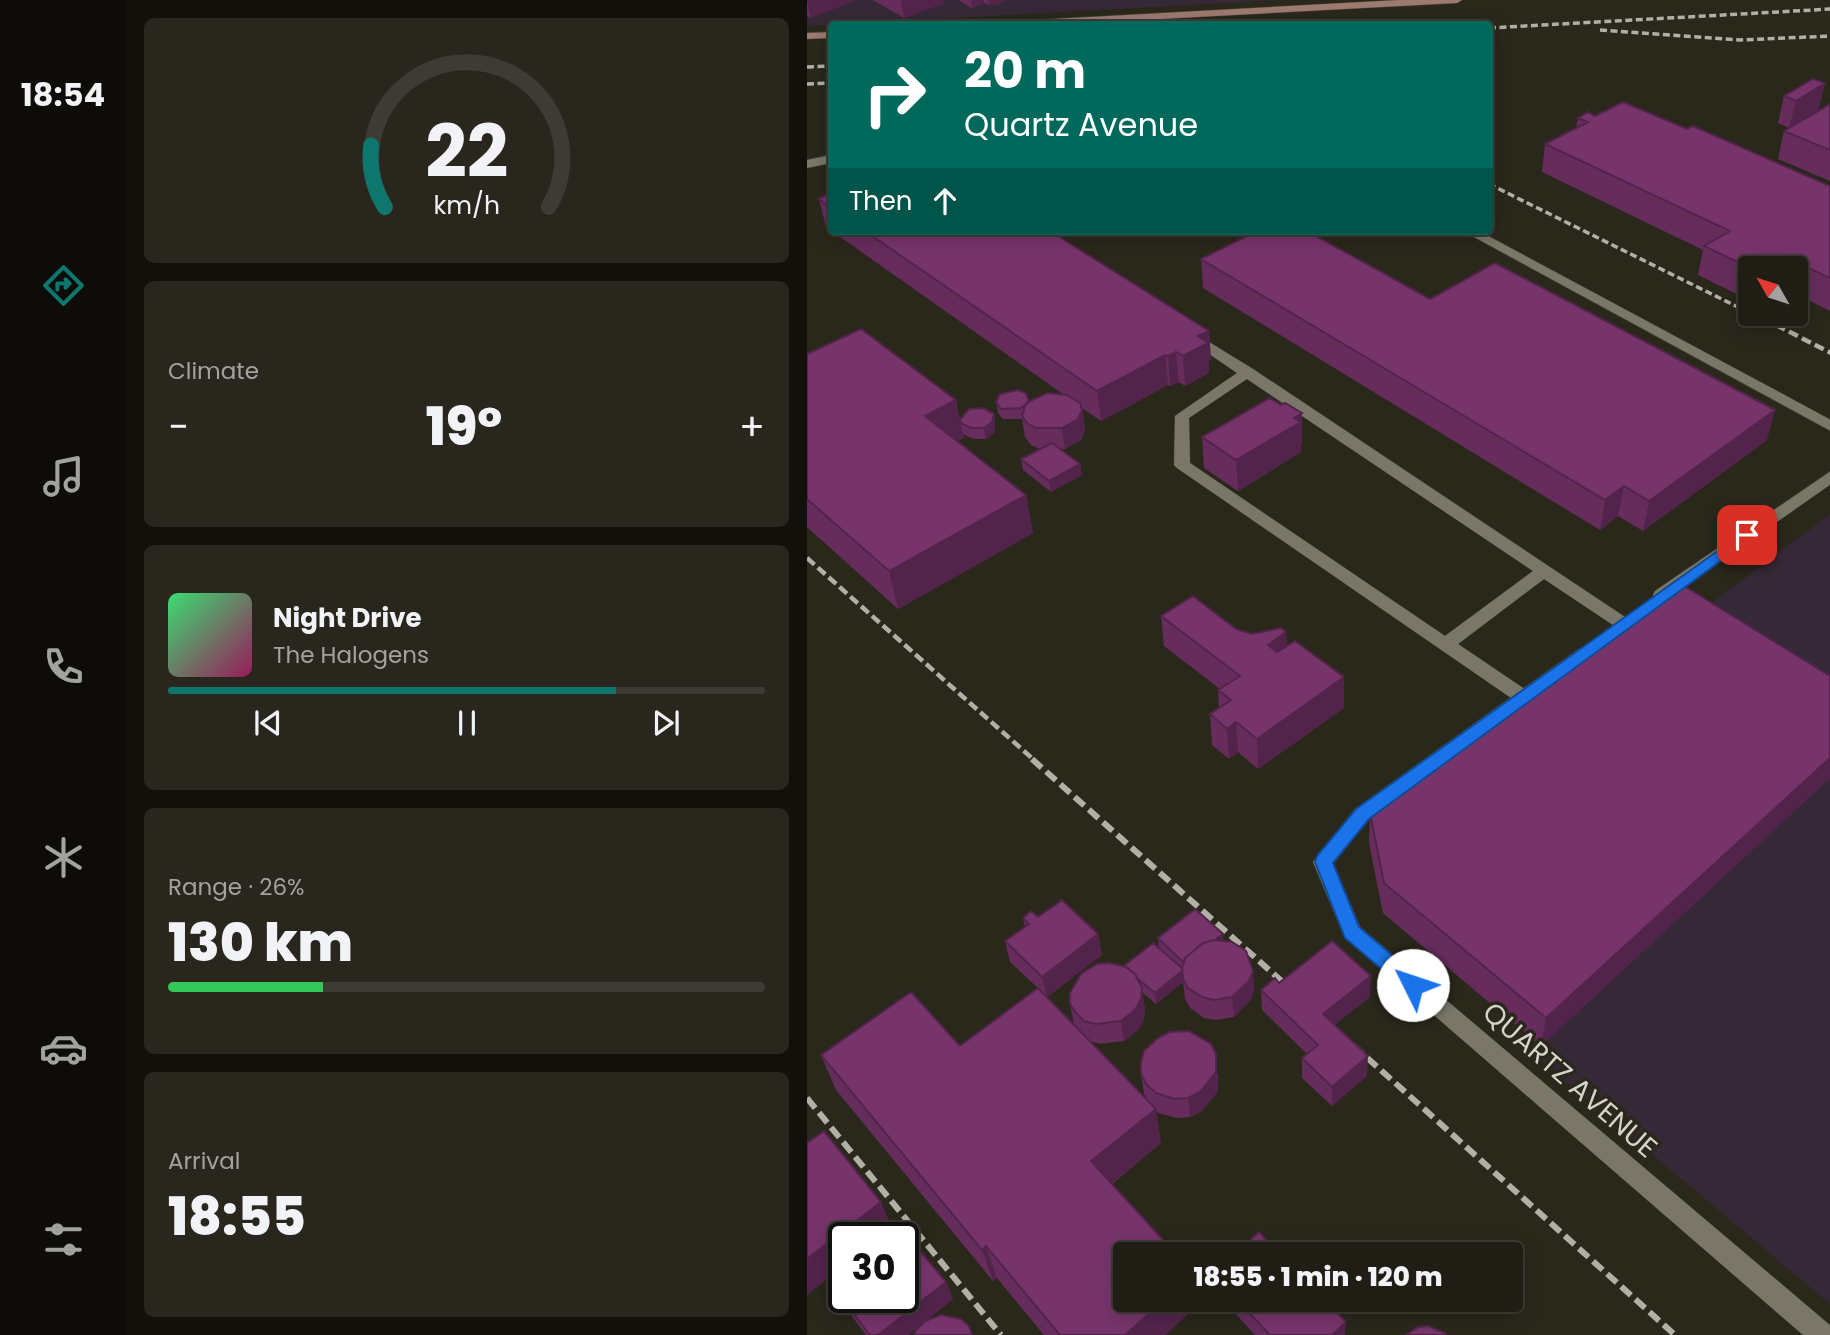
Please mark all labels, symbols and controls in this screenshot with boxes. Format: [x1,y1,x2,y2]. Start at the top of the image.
text: 20 m [964,37,1086,105]
icon: right [849,49,940,140]
text: 18:54 [21,72,105,117]
text: 22 [425,101,508,202]
text: Quartz Avenue [964,102,1198,147]
icon: ahead [926,182,964,220]
text: Then [849,183,912,219]
text: km/h [433,188,500,223]
north arrow [1738,256,1808,326]
map controls [1738,256,1808,326]
icon: directions [39,261,88,310]
text: Climate [168,355,259,387]
text: 19° [426,390,502,463]
text: − [168,400,189,453]
text: + [739,400,765,453]
icon: music [39,452,88,501]
pin [1717,505,1777,565]
icon: arrive [1728,516,1766,554]
text: Night Drive [273,600,421,636]
text: The Halogens [273,639,429,671]
icon: phone [39,642,88,691]
icon: previous [249,704,287,742]
icon: pause [448,704,486,742]
icon: next [647,704,685,742]
icon: climate [39,833,88,882]
text: Range · 26% [168,871,305,903]
text: 130 km [168,906,353,979]
position arrow [1376,948,1450,1022]
street label: QUARTZ AVENUE [1474,993,1666,1167]
icon: car [39,1024,88,1073]
text: Arrival [168,1145,240,1177]
text: 18:55 [168,1180,306,1253]
icon: filters [39,1215,88,1264]
speed limit sign: 30 [828,1222,919,1313]
text: 18:55 · 1 min · 120 m [1194,1259,1442,1295]

